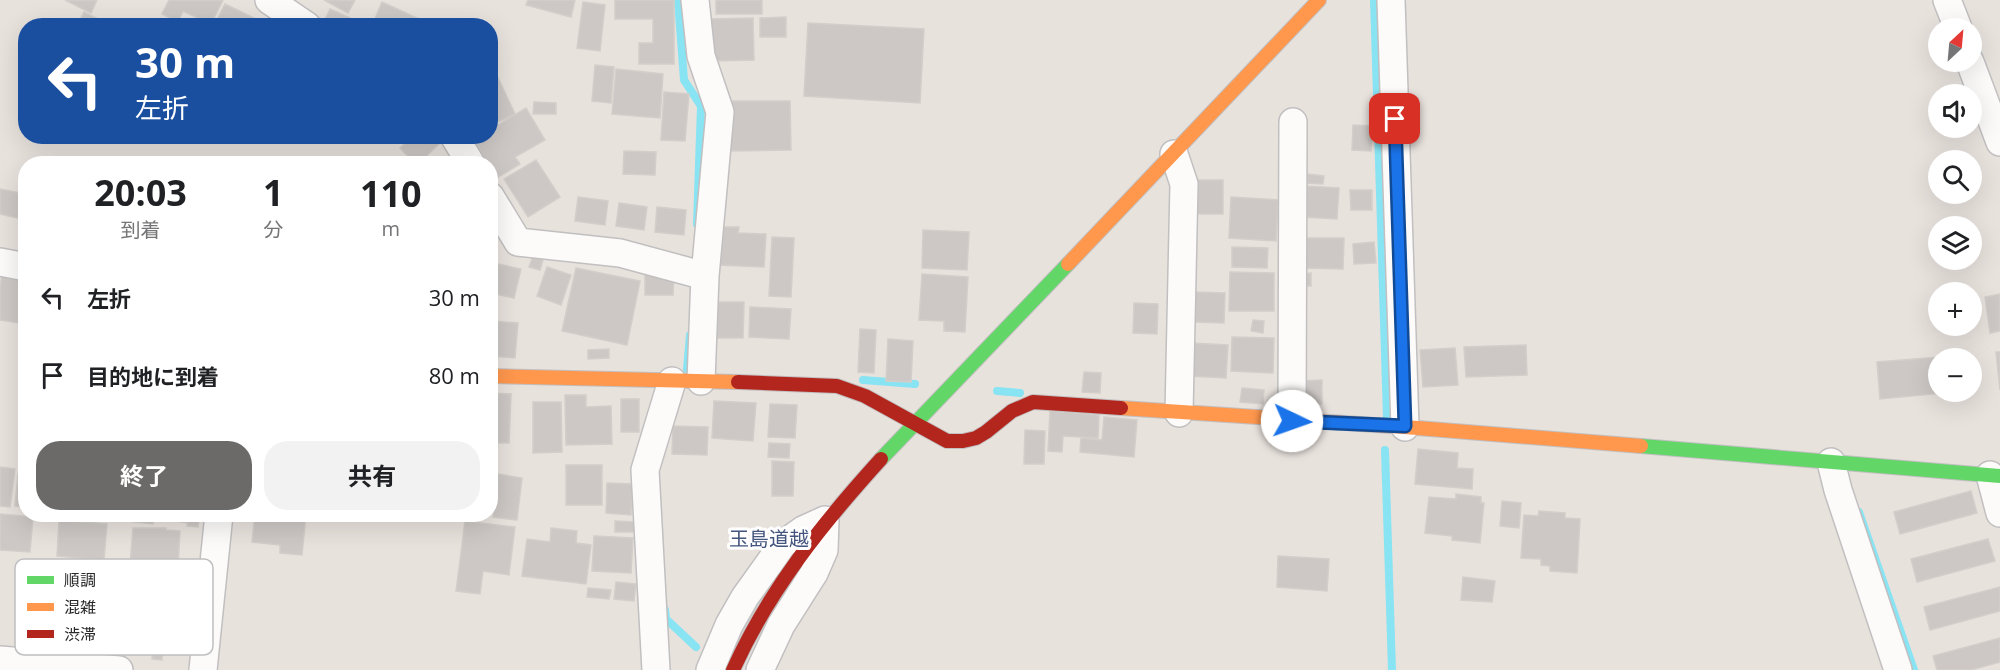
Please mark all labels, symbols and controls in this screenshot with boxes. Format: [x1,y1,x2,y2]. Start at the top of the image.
north arrow [1928,18,1982,72]
map controls [1928,18,1982,402]
text: 30 m [135,33,235,90]
icon: left [36,42,114,120]
button: sound [1928,84,1982,138]
text: 左折 [135,89,189,126]
pin [1369,93,1420,144]
icon: arrive [1378,102,1411,135]
button: search [1928,150,1982,204]
text: 20:03 [94,168,187,217]
text: 1 [263,168,284,217]
text: 110 [360,169,422,218]
text: m [382,215,400,242]
text: 到着 [121,216,161,243]
text: 分 [263,216,283,243]
button: layers [1928,216,1982,270]
icon: left [36,281,69,314]
text: 30 m [429,282,480,312]
button: + [1928,282,1982,336]
text: 左折 [87,283,131,313]
button: − [1928,348,1982,402]
icon: arrive [36,359,69,392]
text: 80 m [429,360,480,390]
text: 目的地に到着 [87,361,219,391]
position arrow [1260,389,1324,453]
button: 終了 [36,441,252,510]
button: 共有 [264,441,480,510]
district label: 玉島道越 [729,525,809,552]
legend [15,559,213,655]
text: 順調 [64,569,96,591]
text: 混雑 [64,596,96,618]
text: 渋滞 [64,623,96,645]

